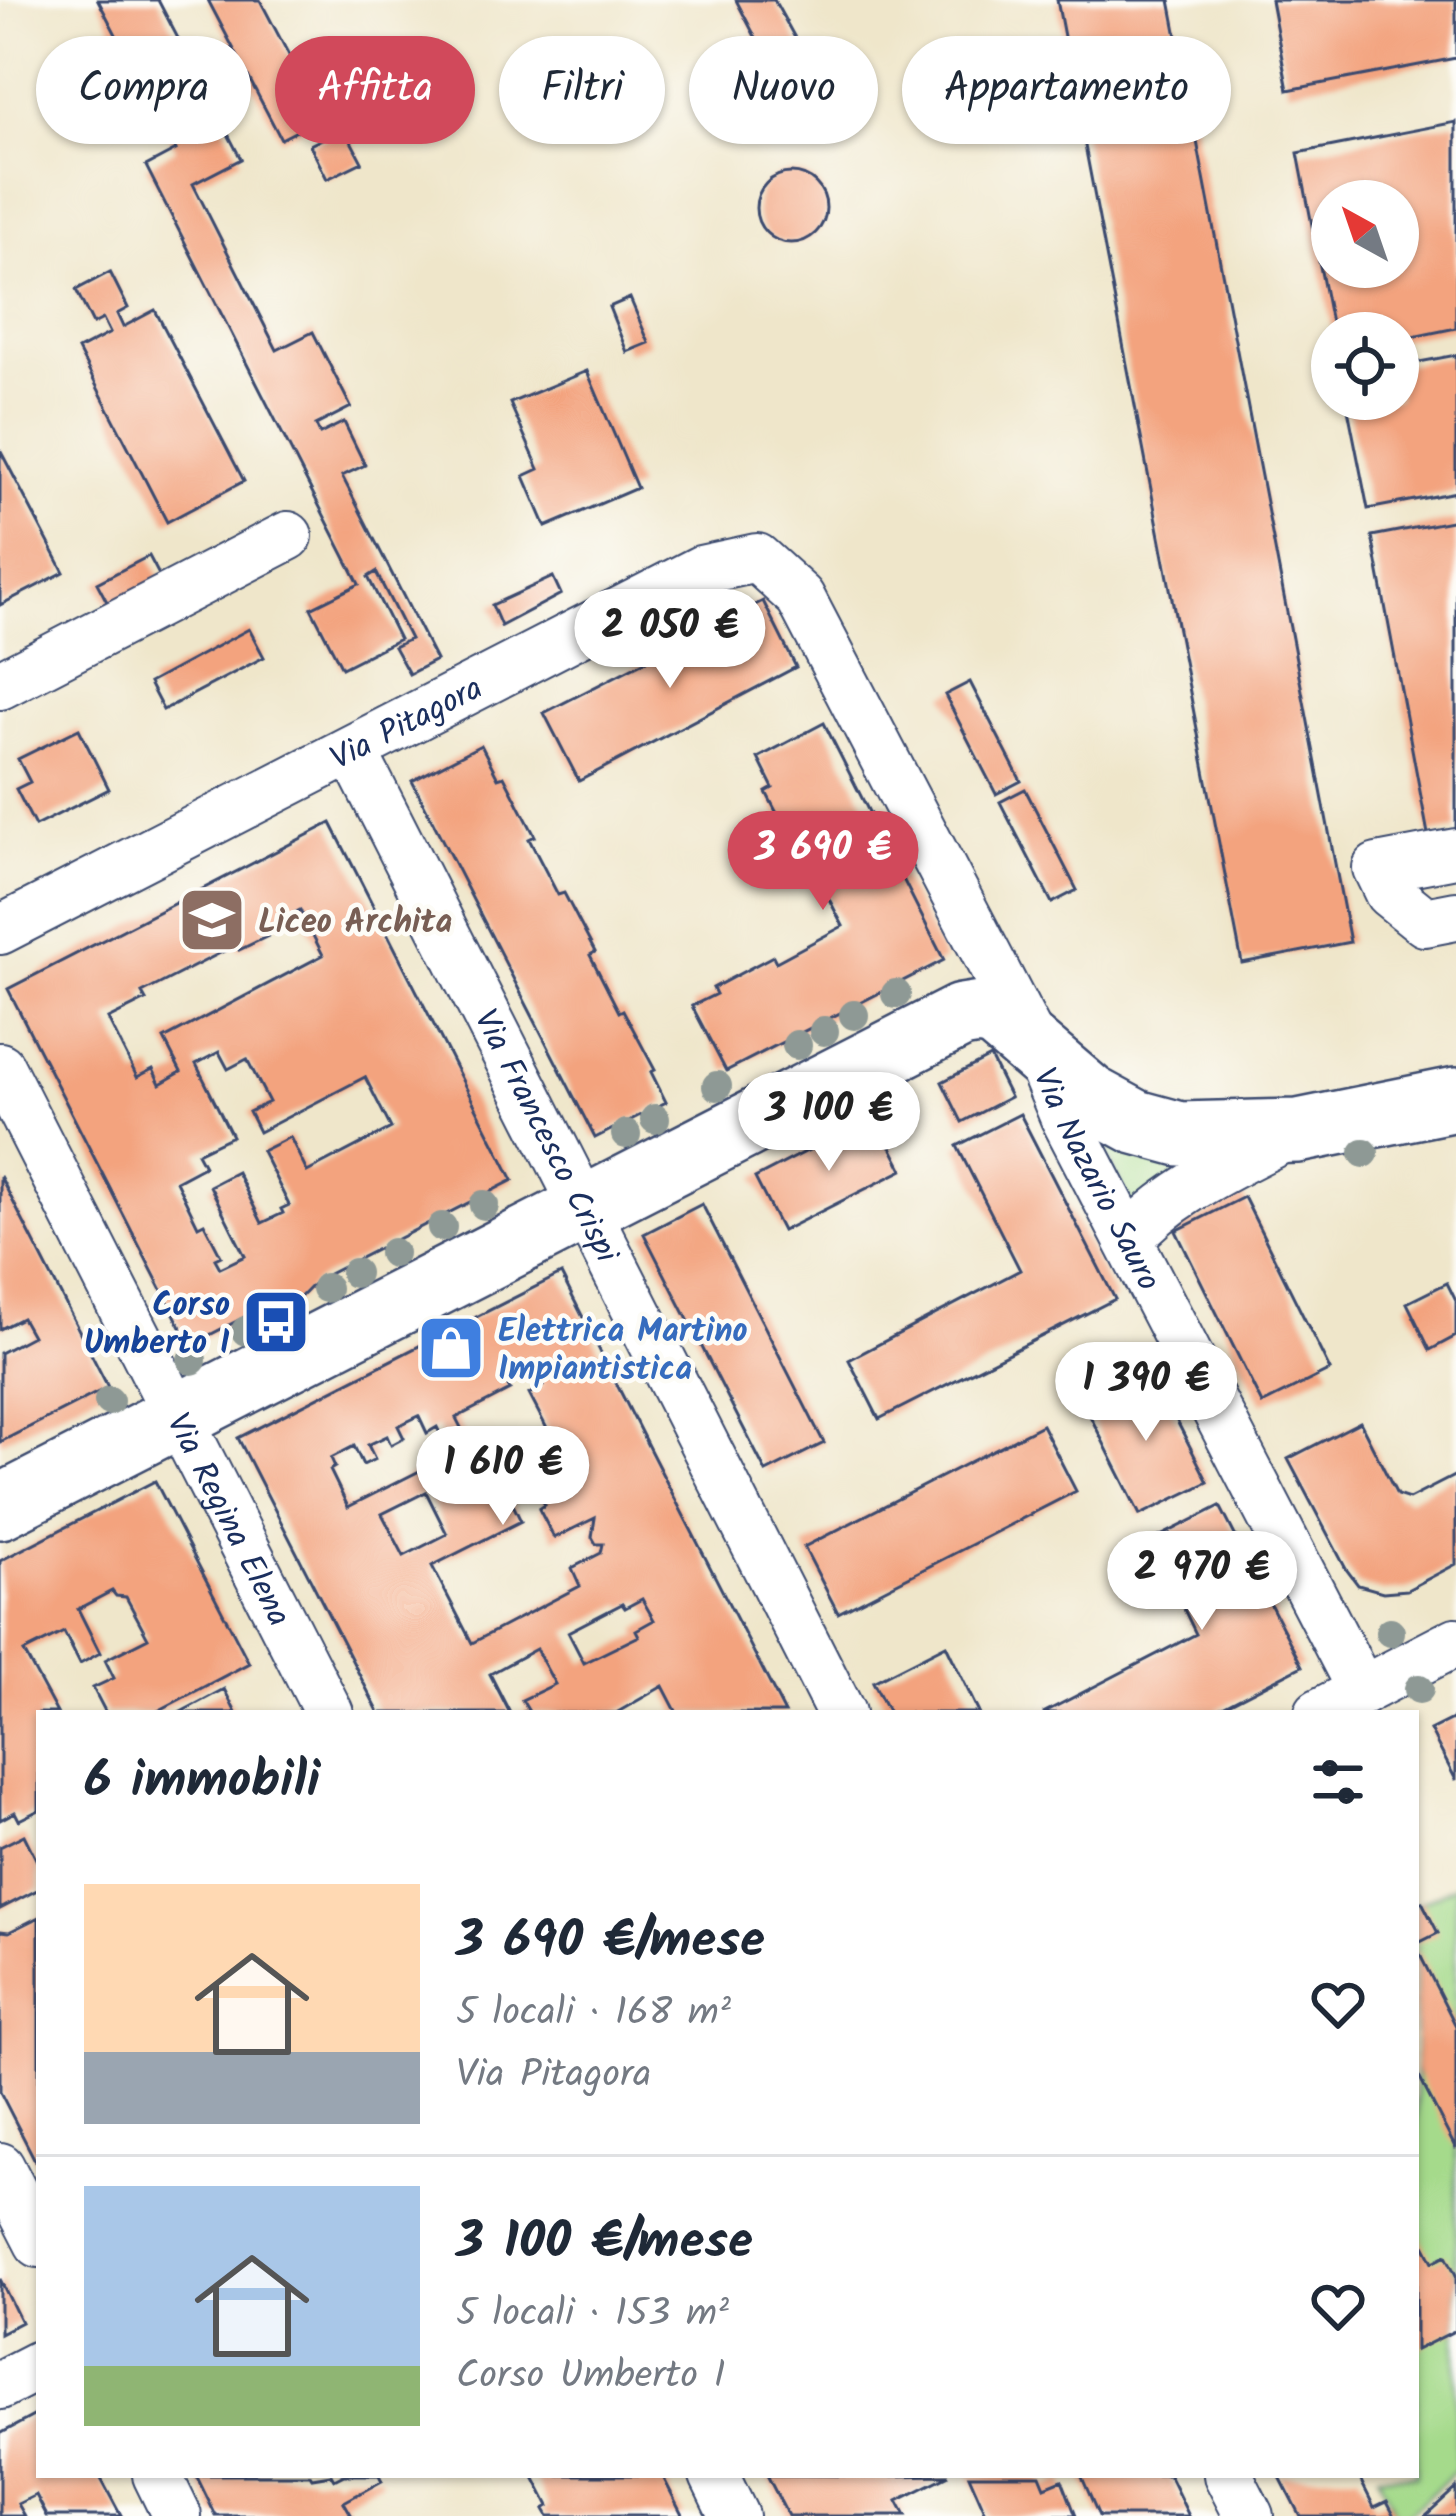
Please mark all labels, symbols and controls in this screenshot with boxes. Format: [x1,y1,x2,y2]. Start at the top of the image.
chip: Compra [36,36,251,144]
chip: Affitta [275,36,475,144]
chip: Filtri [499,36,665,144]
chip: Nuovo [689,36,878,144]
chip: Appartamento [902,36,1231,144]
north arrow [1311,180,1419,288]
map controls [1311,180,1419,420]
button: locate [1311,312,1419,420]
pin: 2 050 € [559,589,781,691]
text: 2 050 € [601,597,739,659]
street label: Via Pitagora [322,663,493,786]
pin: 3 690 € [712,811,934,913]
text: 3 690 € [755,819,891,881]
school or university icon: Liceo Archita [177,885,247,955]
place label: Liceo Archita [258,897,452,950]
street label: Via Francesco Crispi [458,1001,632,1274]
street label: Via Nazario Sauro [1017,1060,1173,1301]
pin: 3 100 € [718,1072,940,1174]
text: 3 100 € [765,1080,893,1142]
place label: Corso Umberto I [84,1280,230,1371]
bus stop icon: Corso Umberto I [241,1287,311,1357]
place label: Elettrica Martino Impiantistica [498,1306,748,1397]
shop icon: Elettrica Martino Impiantistica [416,1313,486,1383]
pin: 1 390 € [1035,1342,1257,1444]
text: 1 390 € [1082,1350,1210,1412]
street label: Via Regina Elena [150,1404,304,1636]
pin: 1 610 € [392,1426,614,1528]
text: 1 610 € [443,1434,563,1496]
pin: 2 970 € [1091,1531,1313,1633]
text: 2 970 € [1134,1539,1270,1601]
text: 6 immobili [84,1742,320,1823]
icon: filters [1305,1749,1371,1815]
text: 3 690 €/mese [456,1902,765,1983]
icon: home [180,1932,324,2076]
icon: heart [1305,1971,1371,2037]
text: 5 locali · 168 m² [456,1983,731,2045]
text: Via Pitagora [456,2045,651,2107]
text: 3 100 €/mese [456,2203,753,2284]
icon: home [180,2234,324,2378]
icon: heart [1305,2273,1371,2339]
text: 5 locali · 153 m² [456,2284,729,2346]
text: Corso Umberto I [456,2346,726,2408]

